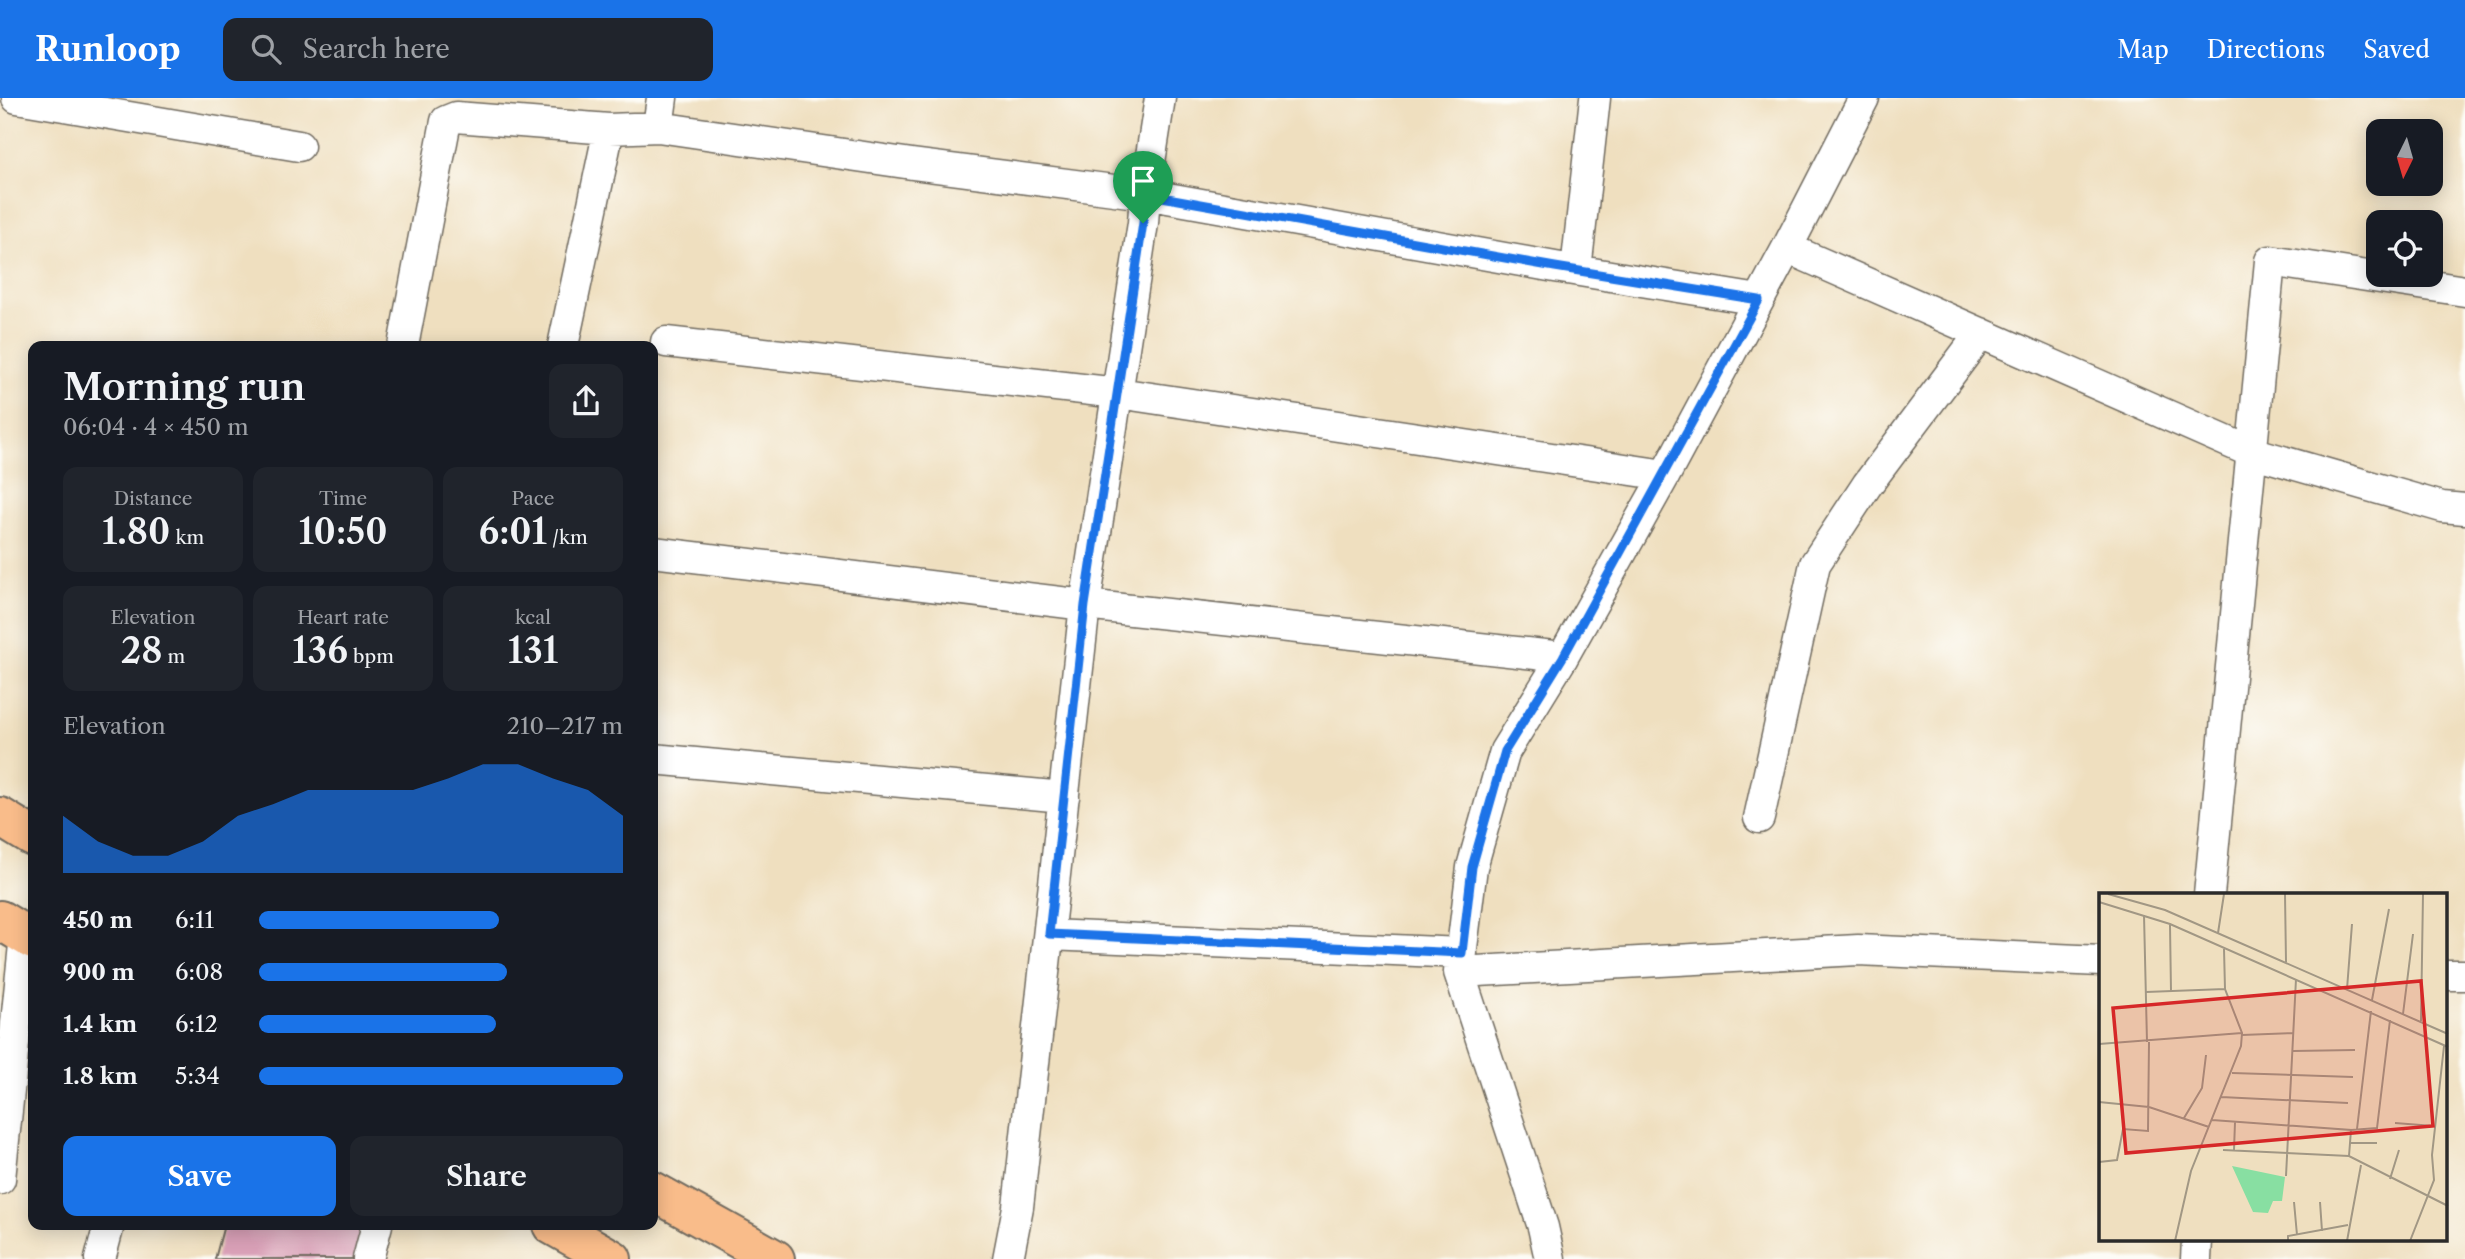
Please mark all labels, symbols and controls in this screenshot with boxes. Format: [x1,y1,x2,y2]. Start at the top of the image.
search box [223,18,713,81]
text: Runloop [35,29,181,70]
icon: search [247,30,285,68]
text: Search here [303,33,450,65]
text: Map [2117,35,2169,64]
text: Directions [2207,35,2325,64]
text: Saved [2363,35,2430,64]
north arrow [2366,119,2443,196]
map controls [2366,119,2443,287]
pin [1113,151,1173,223]
icon: arrive [1124,162,1162,200]
button: locate [2366,210,2443,287]
text: Morning run [63,363,306,410]
button: share [549,364,623,438]
text: 06:04 · 4 × 450 m [63,413,249,441]
text: Distance [114,487,192,510]
text: Time [319,487,367,510]
text: Pace [512,487,554,510]
text: 1.80 [102,510,170,553]
text: 10:50 [298,510,388,553]
text: 6:01 [478,510,547,553]
text: km [170,526,204,549]
text: /km [547,526,588,549]
text: Elevation [111,606,195,629]
text: Heart rate [297,606,389,629]
text: kcal [515,606,551,629]
text: 28 [121,629,163,672]
text: 136 [292,629,348,672]
text: 131 [508,629,558,672]
text: m [163,645,185,668]
text: bpm [348,645,394,668]
text: Elevation [63,712,166,740]
text: 210–217 m [507,712,623,740]
inset map [2099,893,2448,1242]
text: 450 m [63,906,133,934]
text: 6:11 [175,906,214,934]
text: 900 m [63,958,135,986]
text: 6:08 [175,958,223,986]
text: 1.4 km [63,1010,137,1038]
text: 6:12 [175,1010,218,1038]
text: 1.8 km [63,1062,138,1090]
text: 5:34 [175,1062,220,1090]
button: Save [63,1136,336,1216]
button: Share [350,1136,623,1216]

